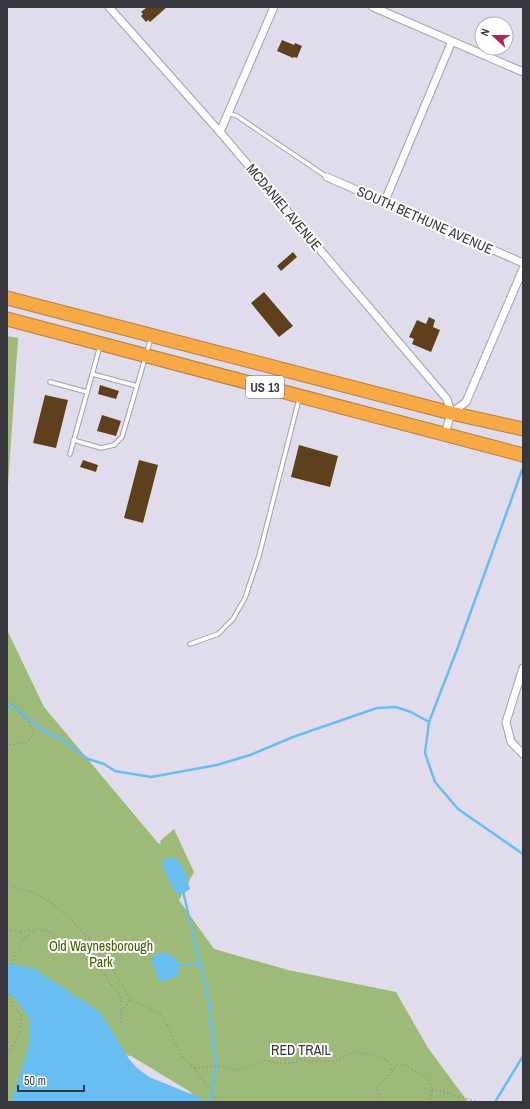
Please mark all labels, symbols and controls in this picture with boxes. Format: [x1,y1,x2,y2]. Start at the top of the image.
north arrow [474,16,514,56]
text: N [477,27,492,38]
street label: MCDANIEL AVENUE [242,160,326,254]
street label: SOUTH BETHUNE AVENUE [354,182,496,258]
road number: US 13 [246,376,284,398]
park label: Old Waynesborough Park [49,937,153,971]
street label: RED TRAIL [271,1041,331,1059]
scale bar [18,1067,84,1093]
text: 50 m [24,1073,46,1089]

